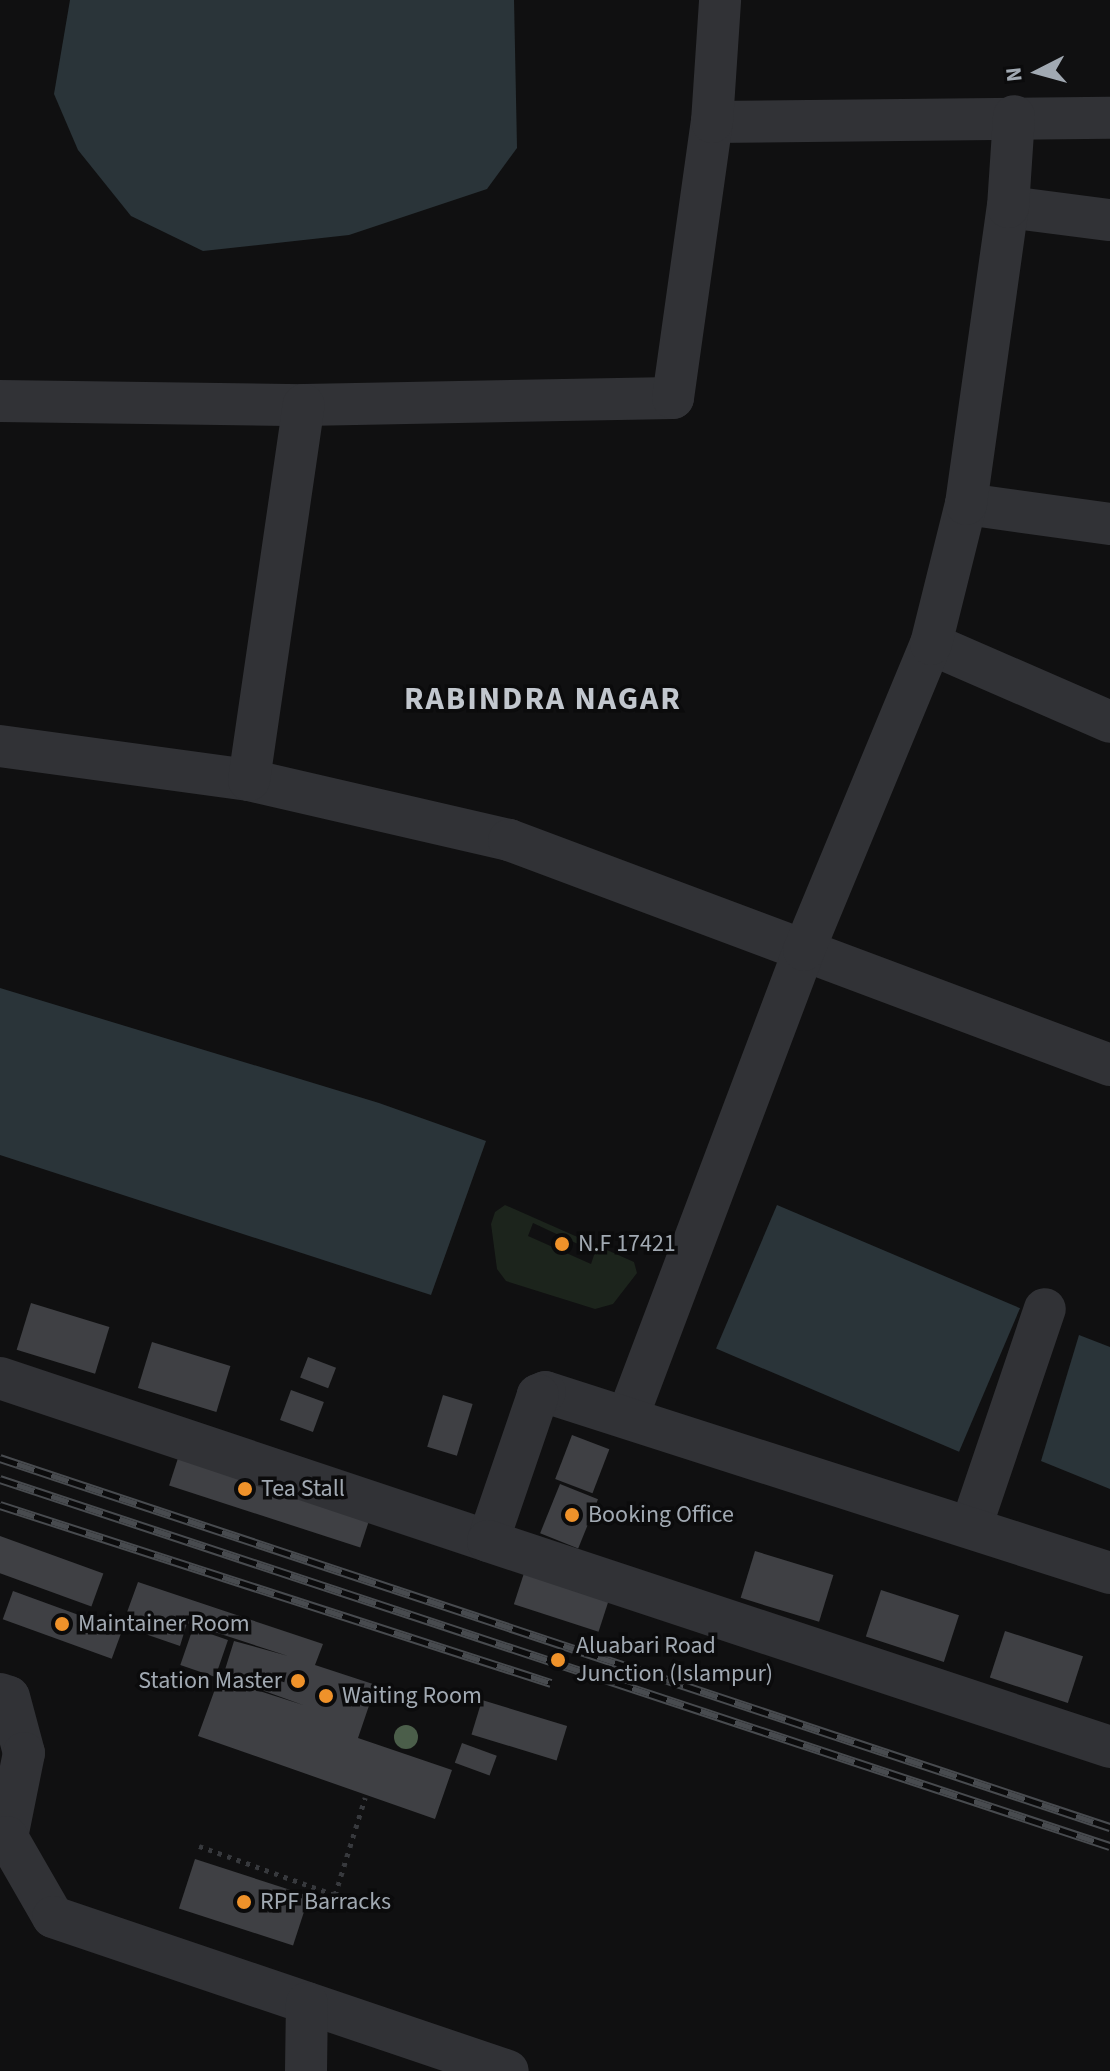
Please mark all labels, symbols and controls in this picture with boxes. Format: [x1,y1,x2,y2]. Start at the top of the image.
north arrow [998,32,1078,112]
text: N [997,66,1031,83]
district label: RABINDRA NAGAR [404,680,682,718]
place label: N.F 17421 [578,1230,676,1258]
marker: N.F 17421 [553,1235,571,1253]
place label: Tea Stall [261,1475,345,1503]
marker: Tea Stall [236,1480,254,1498]
place label: Booking Office [588,1501,734,1529]
marker: Booking Office [563,1506,581,1524]
place label: Maintainer Room [78,1610,250,1638]
marker: Maintainer Room [53,1615,71,1633]
place label: Aluabari Road Junction (Islampur) [576,1632,773,1688]
marker: Aluabari Road Junction (Islampur) [547,1649,569,1671]
place label: Station Master [138,1667,282,1695]
marker: Station Master [289,1672,307,1690]
place label: Waiting Room [342,1682,482,1710]
marker: Waiting Room [317,1687,335,1705]
place label: RPF Barracks [260,1888,391,1916]
marker: RPF Barracks [235,1893,253,1911]

